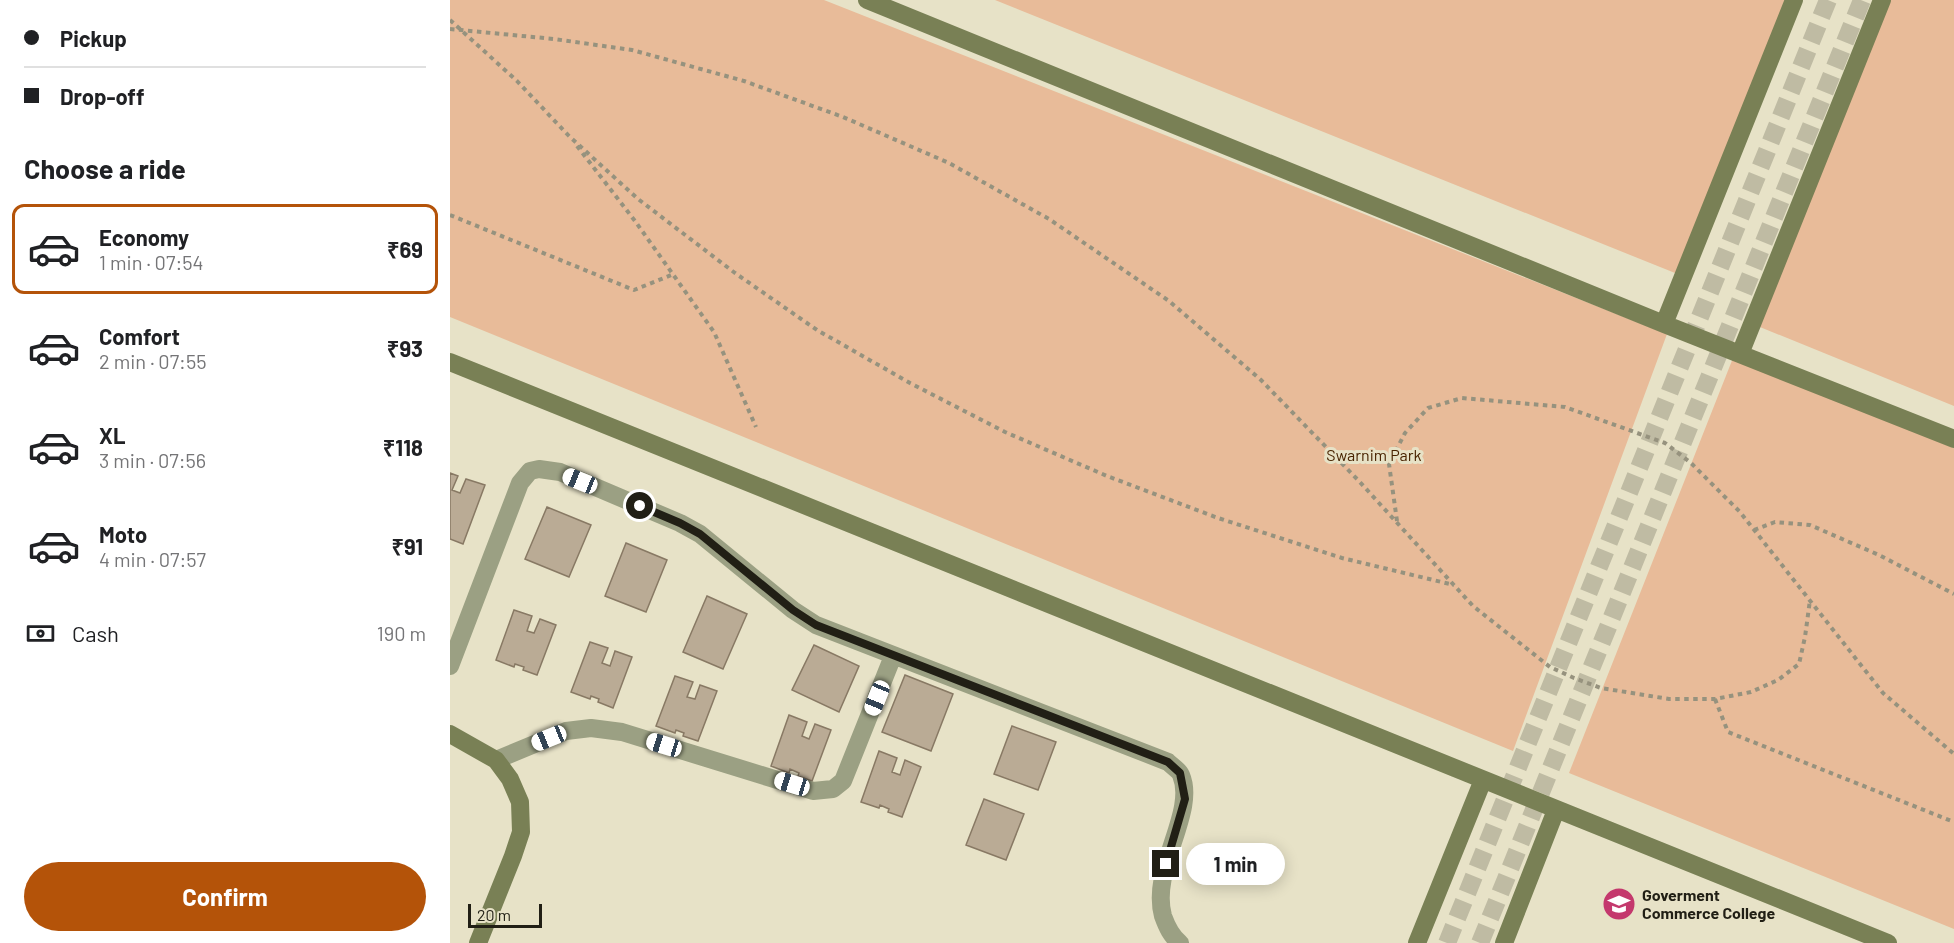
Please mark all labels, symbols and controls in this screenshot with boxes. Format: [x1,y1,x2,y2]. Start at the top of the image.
text: Pickup [60,25,127,51]
text: Drop-off [60,83,144,109]
text: Choose a ride [24,152,186,184]
icon: car [27,222,81,276]
text: Economy [99,224,189,250]
text: ₹69 [387,236,423,262]
text: 1 min · 07:54 [99,250,203,274]
icon: car [27,321,81,375]
text: Comfort [99,323,180,349]
text: ₹93 [387,335,423,361]
text: 2 min · 07:55 [99,349,206,373]
icon: car [27,420,81,474]
text: XL [99,422,125,448]
text: ₹118 [383,434,423,460]
park label: Swarnim Park [1326,445,1422,464]
text: 3 min · 07:56 [99,448,206,472]
car [560,466,600,496]
route start [626,492,653,519]
icon: car [27,519,81,573]
text: Moto [99,521,147,547]
text: ₹91 [391,533,423,559]
text: 4 min · 07:57 [99,547,206,571]
icon: cash [24,617,57,650]
text: Cash [72,620,119,646]
text: 190 m [377,621,426,645]
car [862,678,892,718]
car [529,723,569,753]
car [644,731,684,759]
car [772,770,812,798]
callout: 1 min [1187,843,1286,885]
route end [1152,850,1179,877]
text: 1 min [1214,852,1257,876]
button: Confirm [24,862,426,931]
place label: Goverment Commerce College [1642,885,1775,922]
school or university icon: Goverment Commerce College [1601,886,1637,922]
scale bar [468,901,542,928]
text: 20 m [477,905,511,924]

